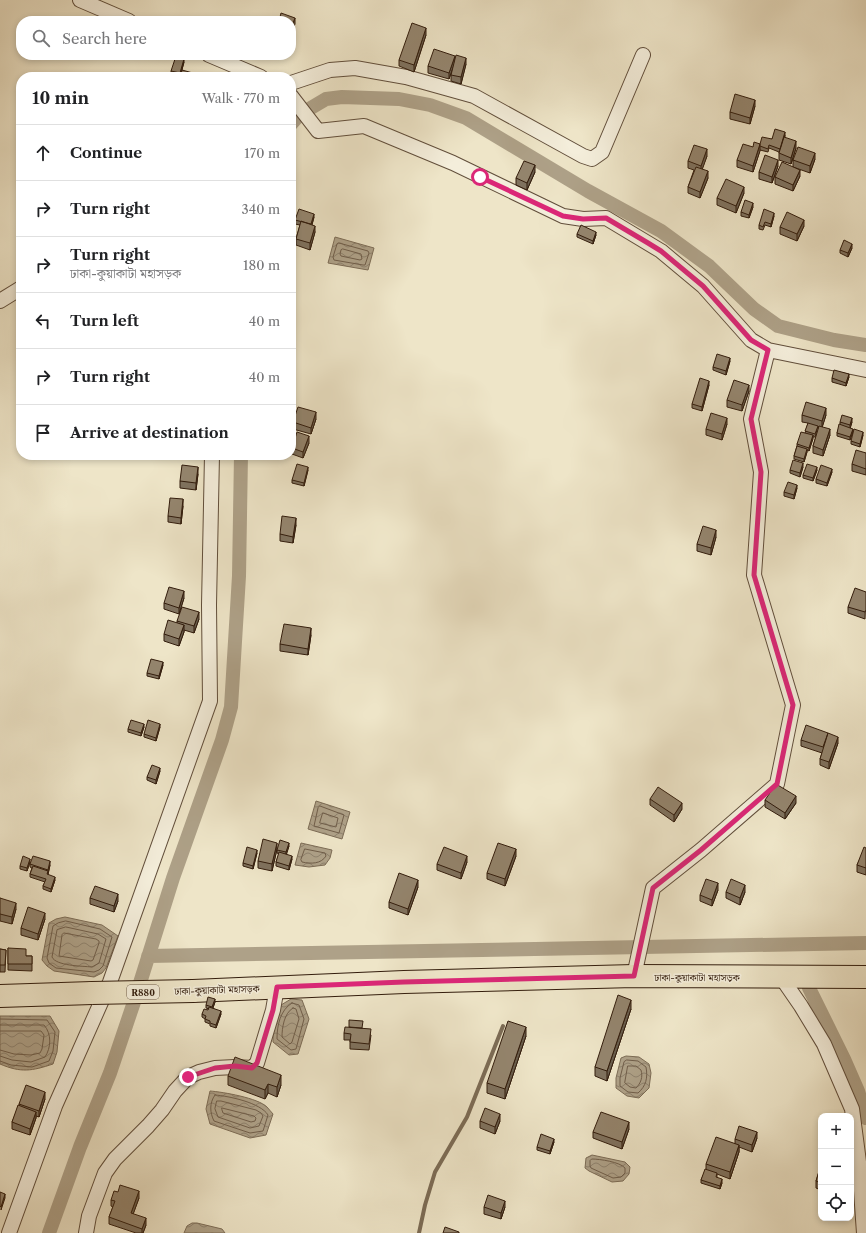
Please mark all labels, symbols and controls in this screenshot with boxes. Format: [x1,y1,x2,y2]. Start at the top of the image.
search box [16,16,296,60]
icon: search [30,27,52,49]
text: Search here [62,29,147,48]
text: 10 min [32,88,89,108]
text: Walk · 770 m [202,90,280,106]
icon: ahead [32,142,54,164]
text: Continue [70,143,142,162]
text: 170 m [244,145,280,161]
route start [471,168,489,186]
icon: right [32,198,54,220]
text: Turn right [70,199,150,218]
text: 340 m [242,201,280,217]
text: Turn right [70,245,150,264]
icon: right [32,254,54,276]
text: 180 m [243,257,280,273]
text: ঢাকা-কুয়াকাটা মহাসড়ক [70,265,181,281]
icon: left [32,310,54,332]
text: Turn left [70,311,139,330]
text: 40 m [249,313,280,329]
icon: right [32,366,54,388]
text: Turn right [70,367,150,386]
text: 40 m [249,369,280,385]
icon: arrive [32,422,54,444]
text: Arrive at destination [70,423,229,442]
street label: ঢাকা-কুয়াকাটা মহাসড়ক [653,971,741,984]
street label: ঢাকা-কুয়াকাটা মহাসড়ক [173,982,261,998]
road number: R880 [127,985,159,999]
route end [179,1068,197,1086]
map controls [818,1113,854,1221]
button: + [818,1113,854,1149]
button: − [818,1149,854,1185]
button: locate [818,1185,854,1221]

